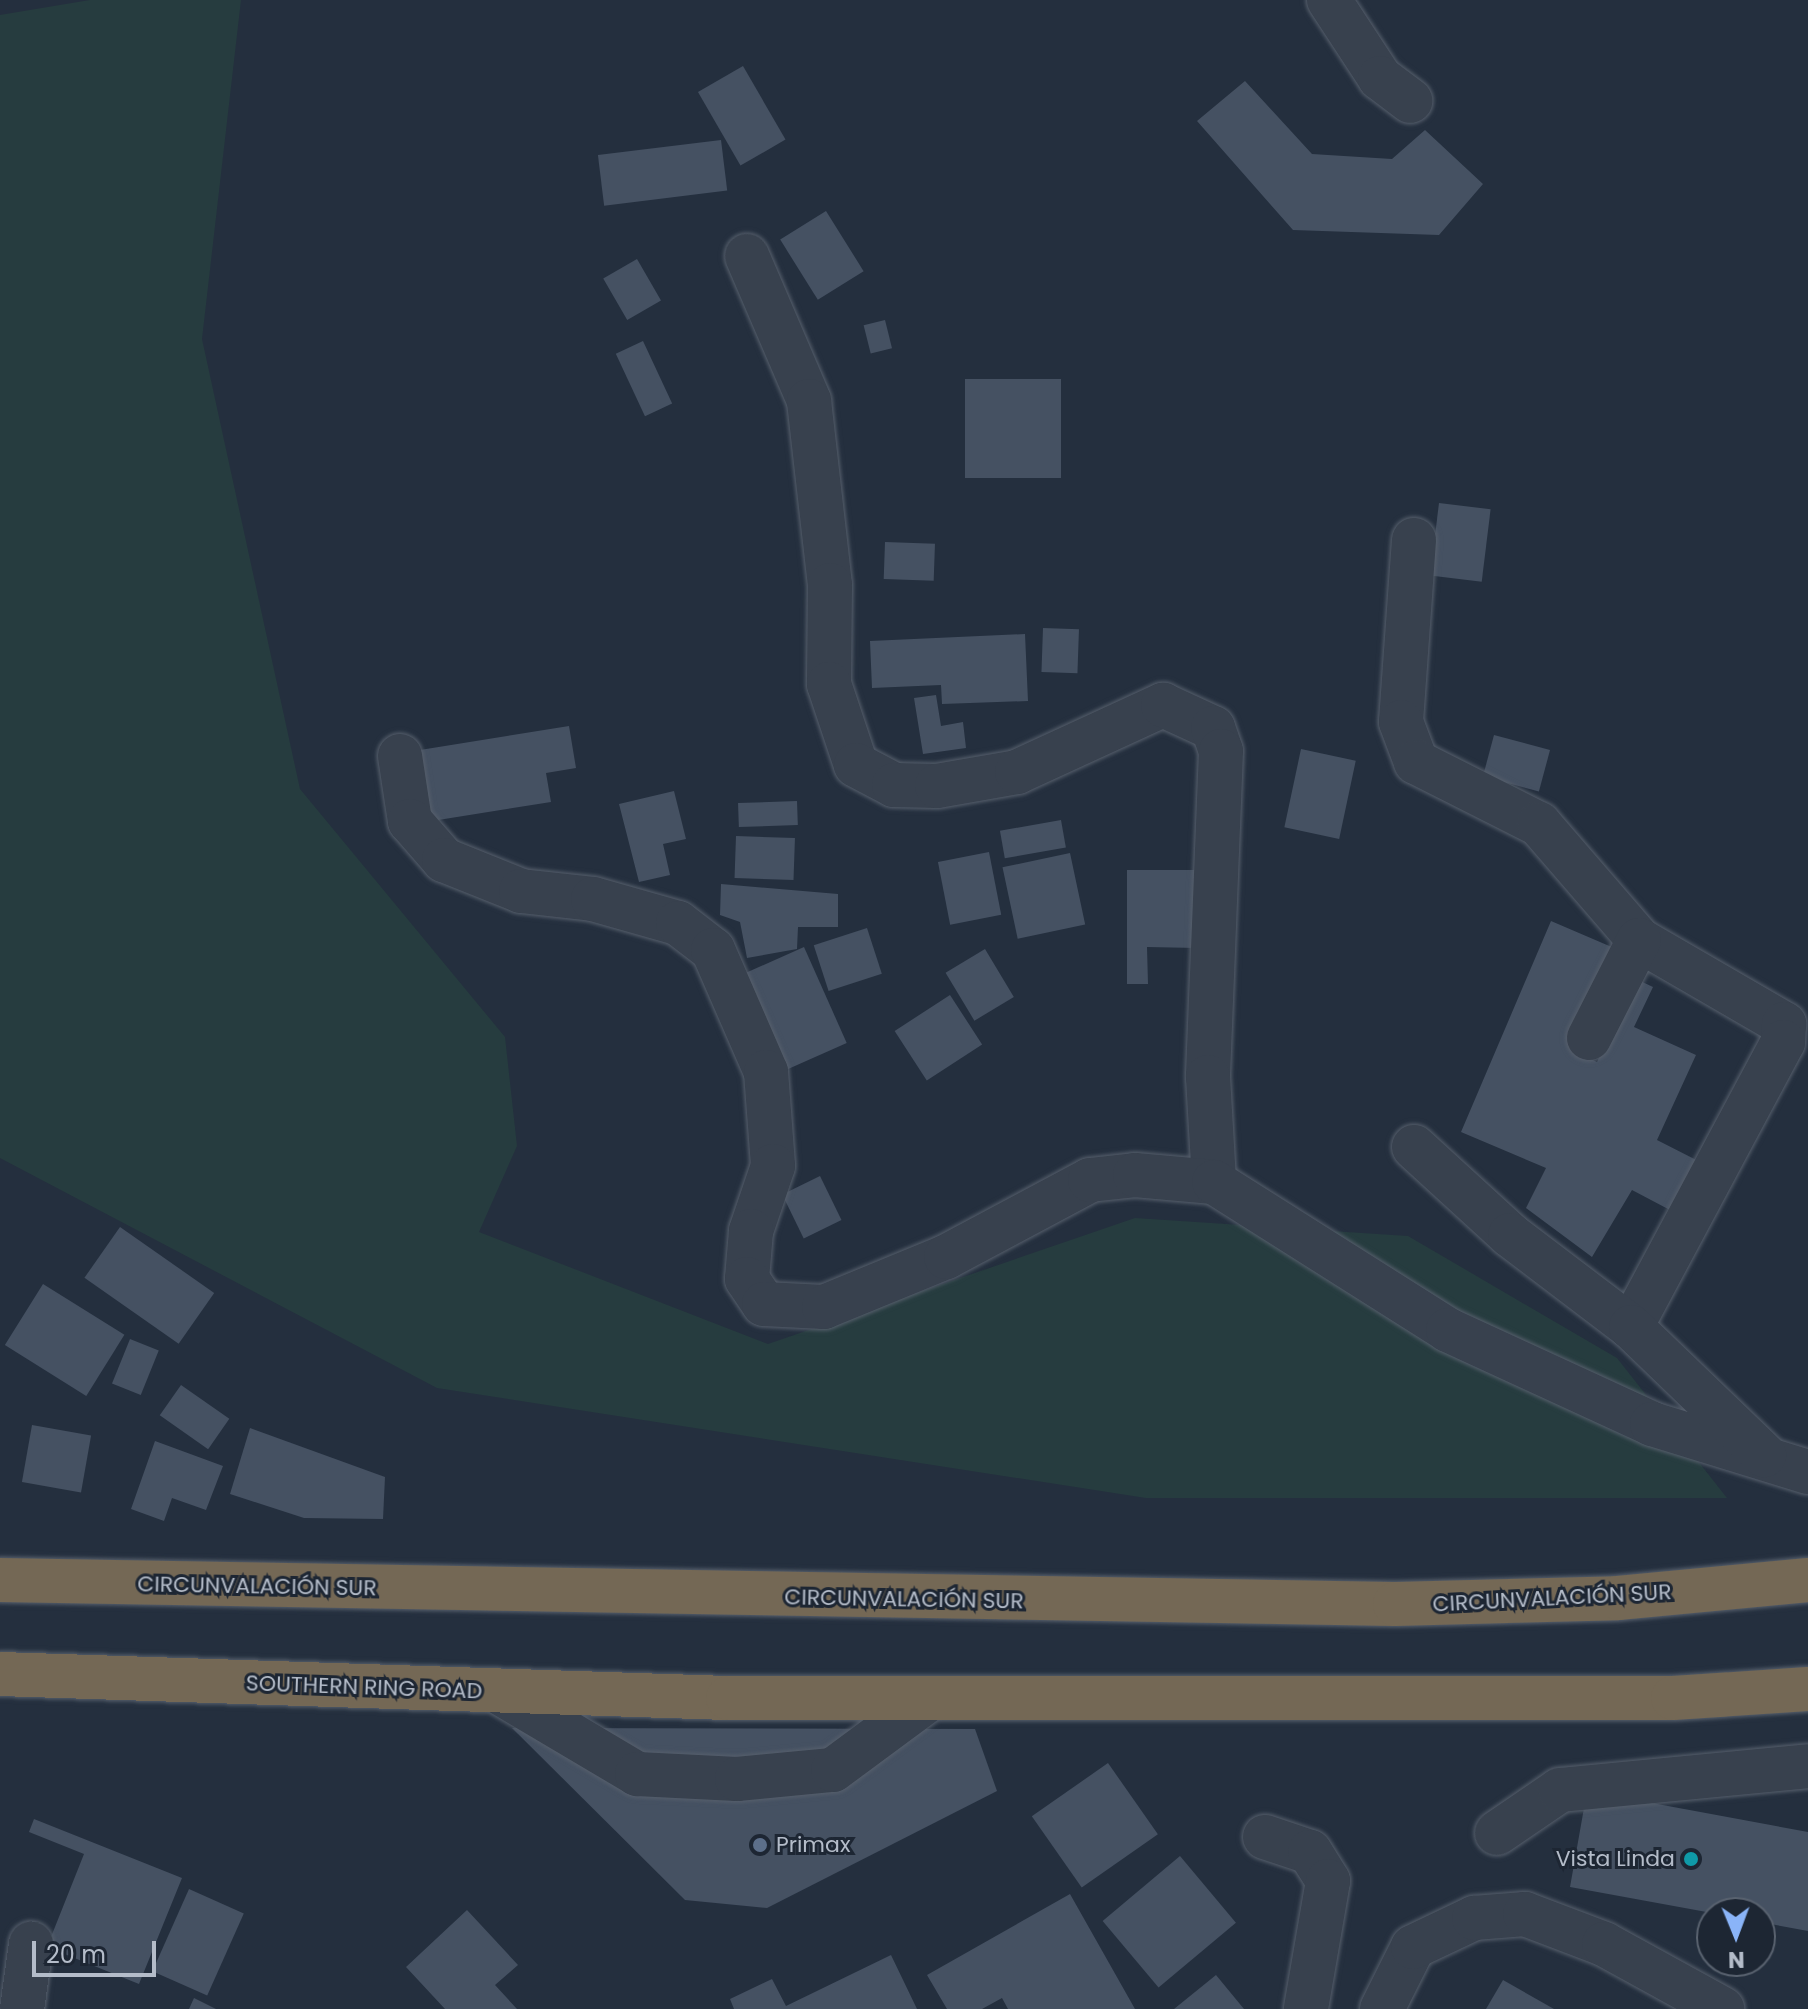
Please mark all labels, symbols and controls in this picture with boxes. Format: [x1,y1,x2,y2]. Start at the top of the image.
street label: CIRCUNVALACIÓN SUR [137,1571,377,1601]
street label: CIRCUNVALACIÓN SUR [1432,1579,1672,1617]
street label: CIRCUNVALACIÓN SUR [784,1584,1024,1614]
street label: SOUTHERN RING ROAD [245,1670,483,1704]
place label: Primax [776,1832,850,1858]
marker: Primax [751,1836,769,1854]
place label: Vista Linda [1556,1846,1675,1872]
marker: Vista Linda [1682,1850,1700,1868]
north arrow [1696,1897,1776,1977]
scale bar [36,1925,160,1975]
text: 20 m [46,1938,106,1971]
text: N [1728,1944,1745,1975]

